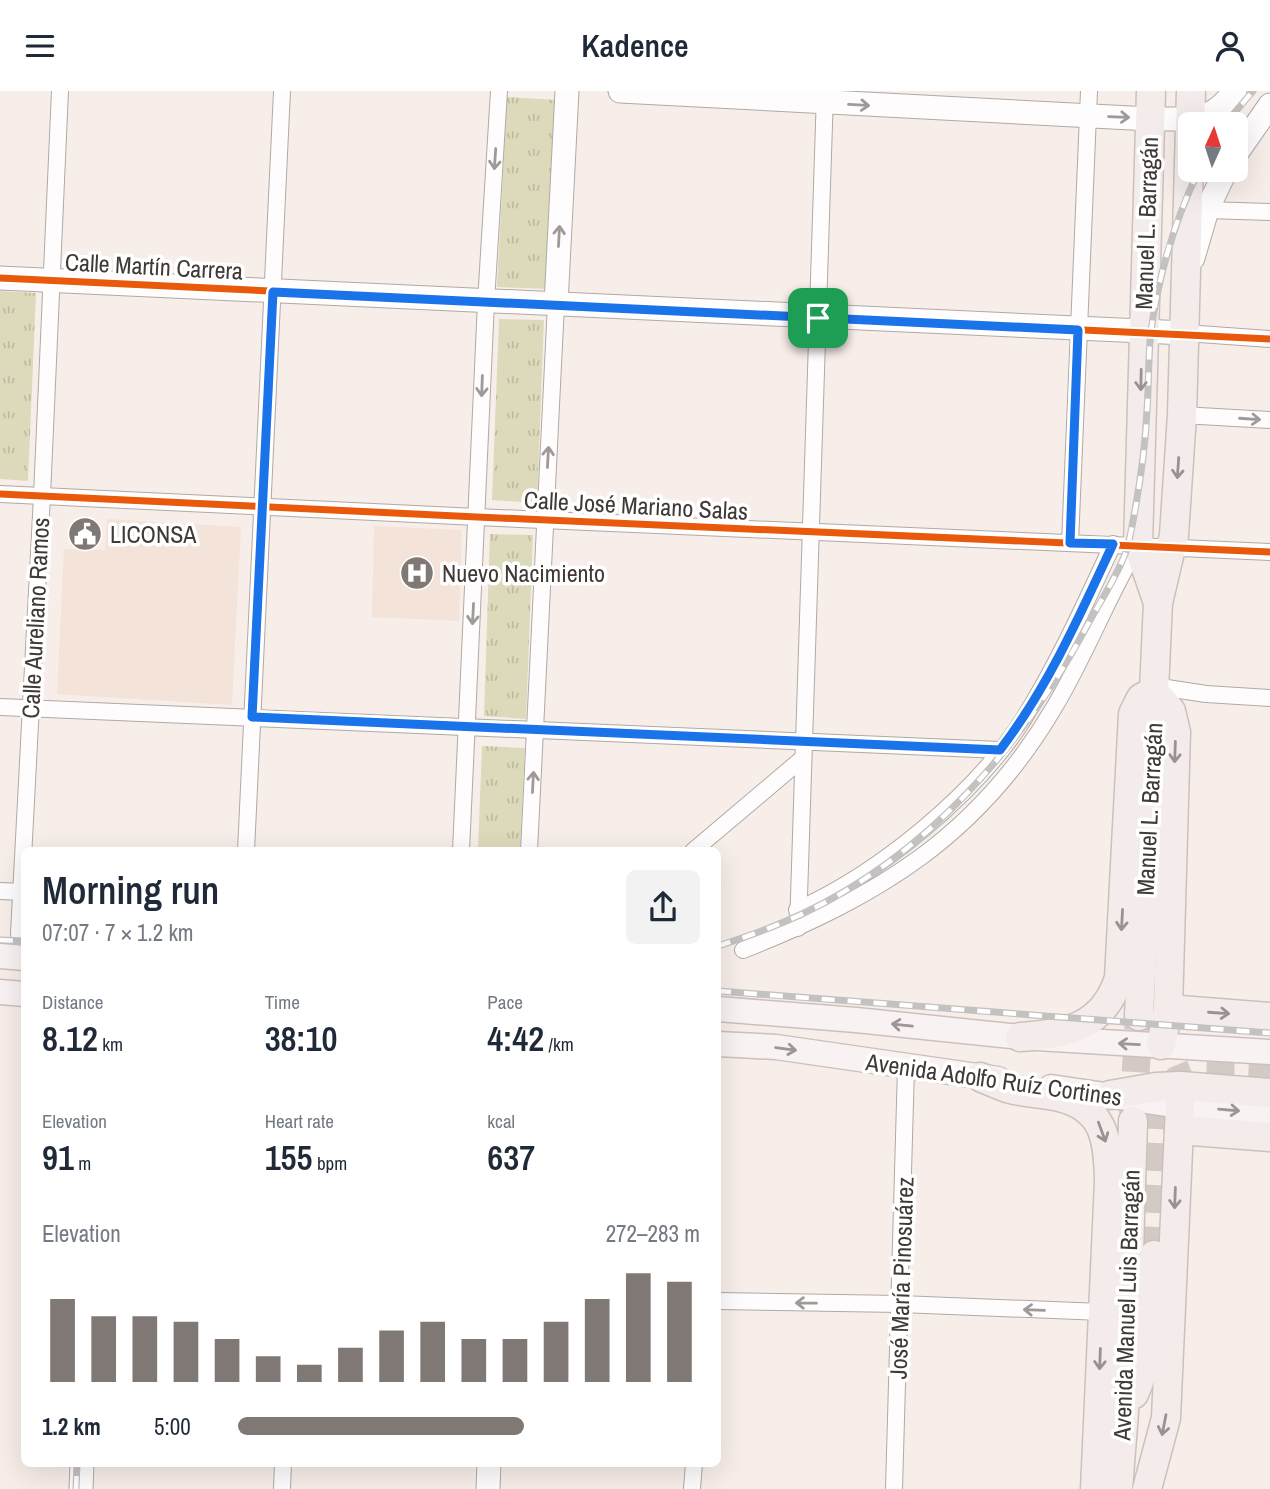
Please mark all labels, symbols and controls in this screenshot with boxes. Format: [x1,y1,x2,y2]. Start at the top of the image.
text: Kadence [581,24,689,67]
icon: menu [21,27,59,65]
icon: person [1211,27,1249,65]
one-way arrow [847,98,870,111]
one-way arrow [1107,111,1130,124]
north arrow [1178,112,1248,182]
map controls [1178,112,1248,182]
street label: Manuel L. Barragán [1127,136,1165,310]
one-way arrow [488,147,501,170]
one-way arrow [553,225,566,248]
street label: Calle Martín Carrera [64,245,244,287]
pin [788,288,848,348]
icon: arrive [799,299,837,337]
one-way arrow [1135,368,1148,391]
one-way arrow [476,375,489,398]
one-way arrow [1239,413,1261,426]
one-way arrow [542,446,555,469]
one-way arrow [1172,456,1185,479]
street label: Calle José Mariano Salas [523,483,749,527]
public building icon: LICONSA [66,515,104,553]
street label: Calle Aureliano Ramos [14,517,56,719]
place label: LICONSA [110,518,197,550]
hospital icon: Nuevo Nacimiento [398,554,436,592]
place label: Nuevo Nacimiento [442,557,605,589]
one-way arrow [466,602,479,625]
street label: Manuel L. Barragán [1128,722,1170,896]
one-way arrow [1168,740,1182,763]
one-way arrow [527,772,540,794]
text: Morning run [42,865,219,916]
button: share [626,870,700,944]
one-way arrow [1115,909,1128,932]
text: 07:07 · 7 × 1.2 km [42,917,194,948]
text: Distance [42,989,103,1015]
text: Time [265,989,300,1015]
text: Pace [487,989,523,1015]
one-way arrow [1207,1007,1230,1020]
text: 8.12 [42,1015,98,1062]
text: 38:10 [265,1015,338,1062]
text: 4:42 [487,1015,544,1062]
one-way arrow [891,1018,914,1031]
text: km [98,1031,123,1057]
text: /km [544,1031,574,1057]
one-way arrow [1117,1037,1140,1050]
one-way arrow [774,1043,796,1056]
street label: Avenida Adolfo Ruíz Cortines [863,1045,1124,1113]
one-way arrow [1217,1104,1240,1117]
text: Elevation [42,1108,107,1134]
text: Heart rate [265,1108,334,1134]
text: kcal [487,1108,515,1134]
one-way arrow [1097,1121,1110,1143]
text: 91 [42,1134,74,1181]
text: 155 [265,1134,313,1181]
text: 637 [487,1134,535,1181]
text: m [74,1150,91,1176]
text: bpm [313,1150,347,1176]
street label: Avenida Manuel Luis Barragán [1105,1169,1147,1442]
street label: José María Pinosuárez [881,1176,921,1380]
one-way arrow [1168,1186,1181,1209]
text: Elevation [42,1218,121,1249]
text: 272–283 m [606,1218,700,1249]
one-way arrow [795,1296,818,1309]
one-way arrow [1022,1303,1045,1316]
one-way arrow [1093,1347,1106,1370]
text: 1.2 km [42,1411,101,1442]
text: 5:00 [154,1411,191,1442]
one-way arrow [1157,1413,1171,1436]

